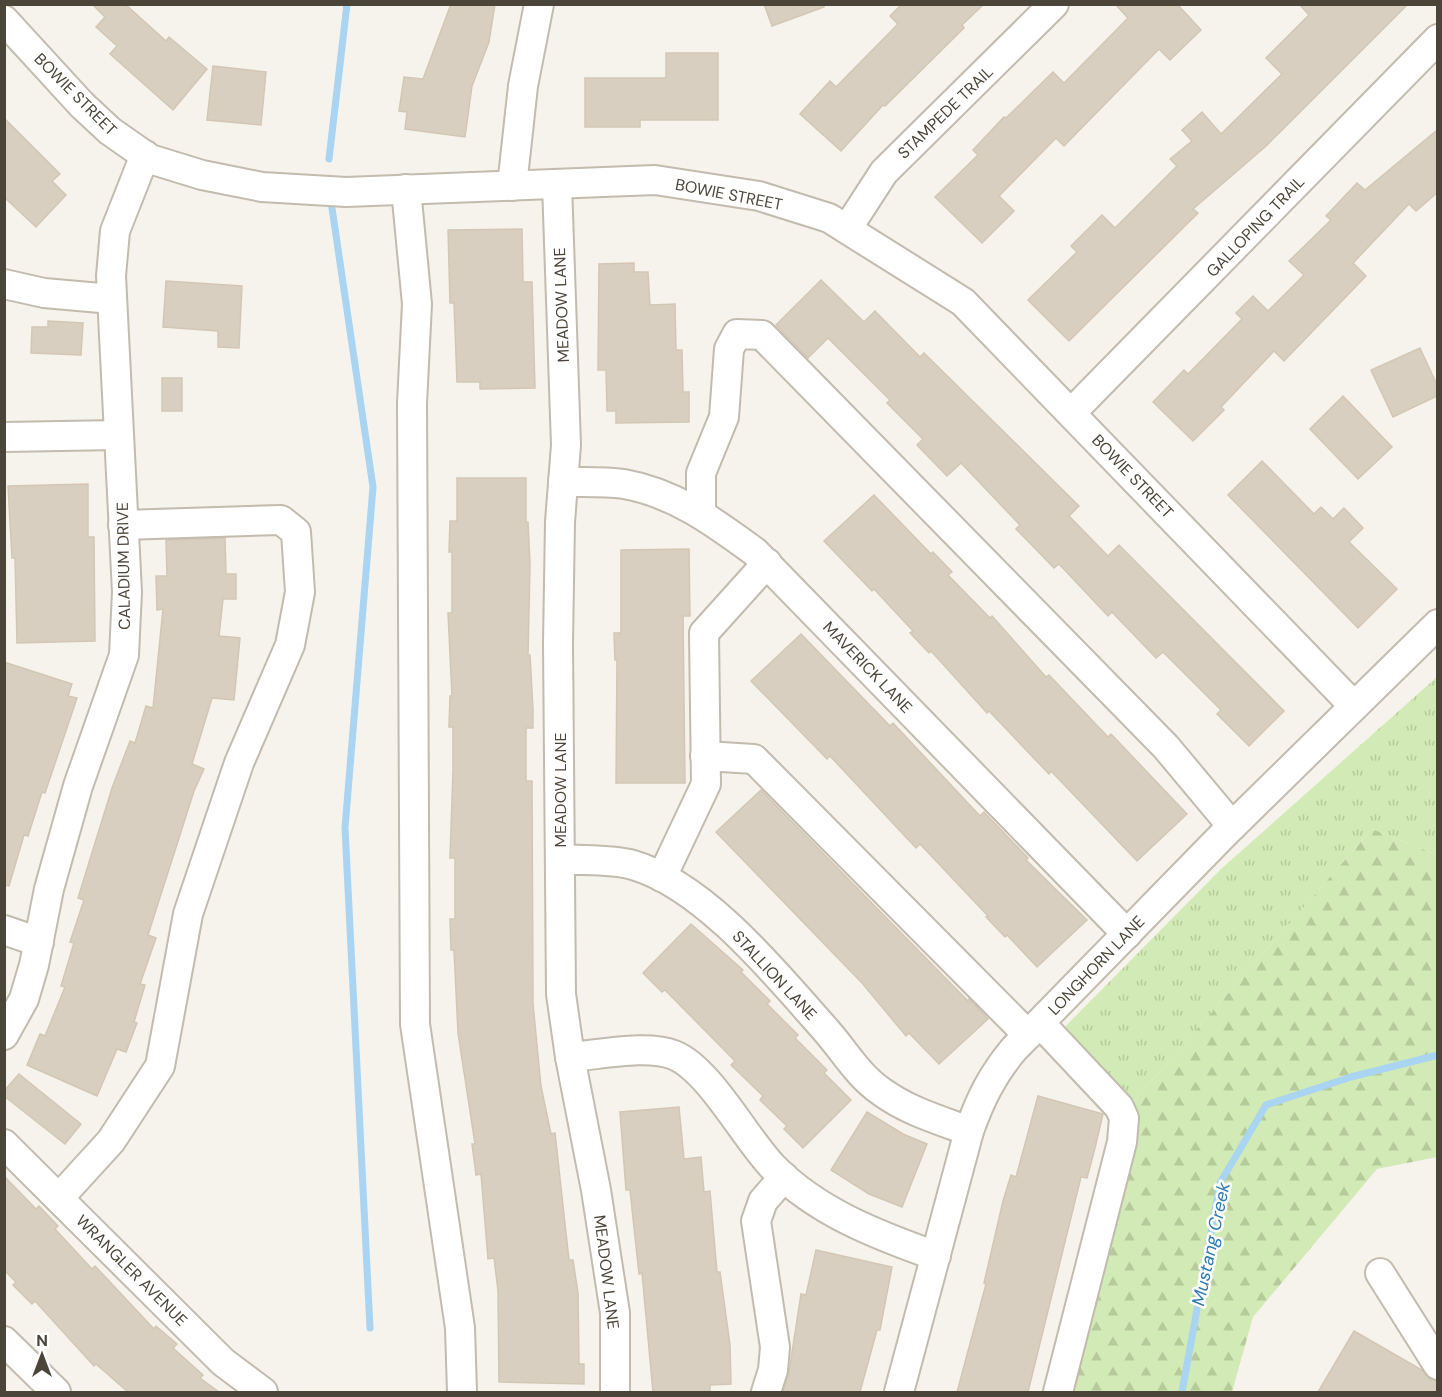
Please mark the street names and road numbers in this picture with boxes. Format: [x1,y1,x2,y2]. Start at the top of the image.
street label: BOWIE STREET [30,48,122,140]
street label: STAMPEDE TRAIL [893,61,997,163]
street label: GALLOPING TRAIL [1202,171,1309,281]
street label: BOWIE STREET [674,174,784,215]
street label: MEADOW LANE [549,247,574,363]
street label: BOWIE STREET [1087,430,1178,523]
street label: CALADIUM DRIVE [112,502,135,630]
street label: MAVERICK LANE [818,617,917,718]
street label: MEADOW LANE [550,732,571,848]
street label: LONGHORN LANE [1044,911,1149,1019]
street label: STALLION LANE [728,926,821,1024]
street label: WRANGLER AVENUE [71,1210,192,1331]
street label: MEADOW LANE [589,1214,624,1330]

